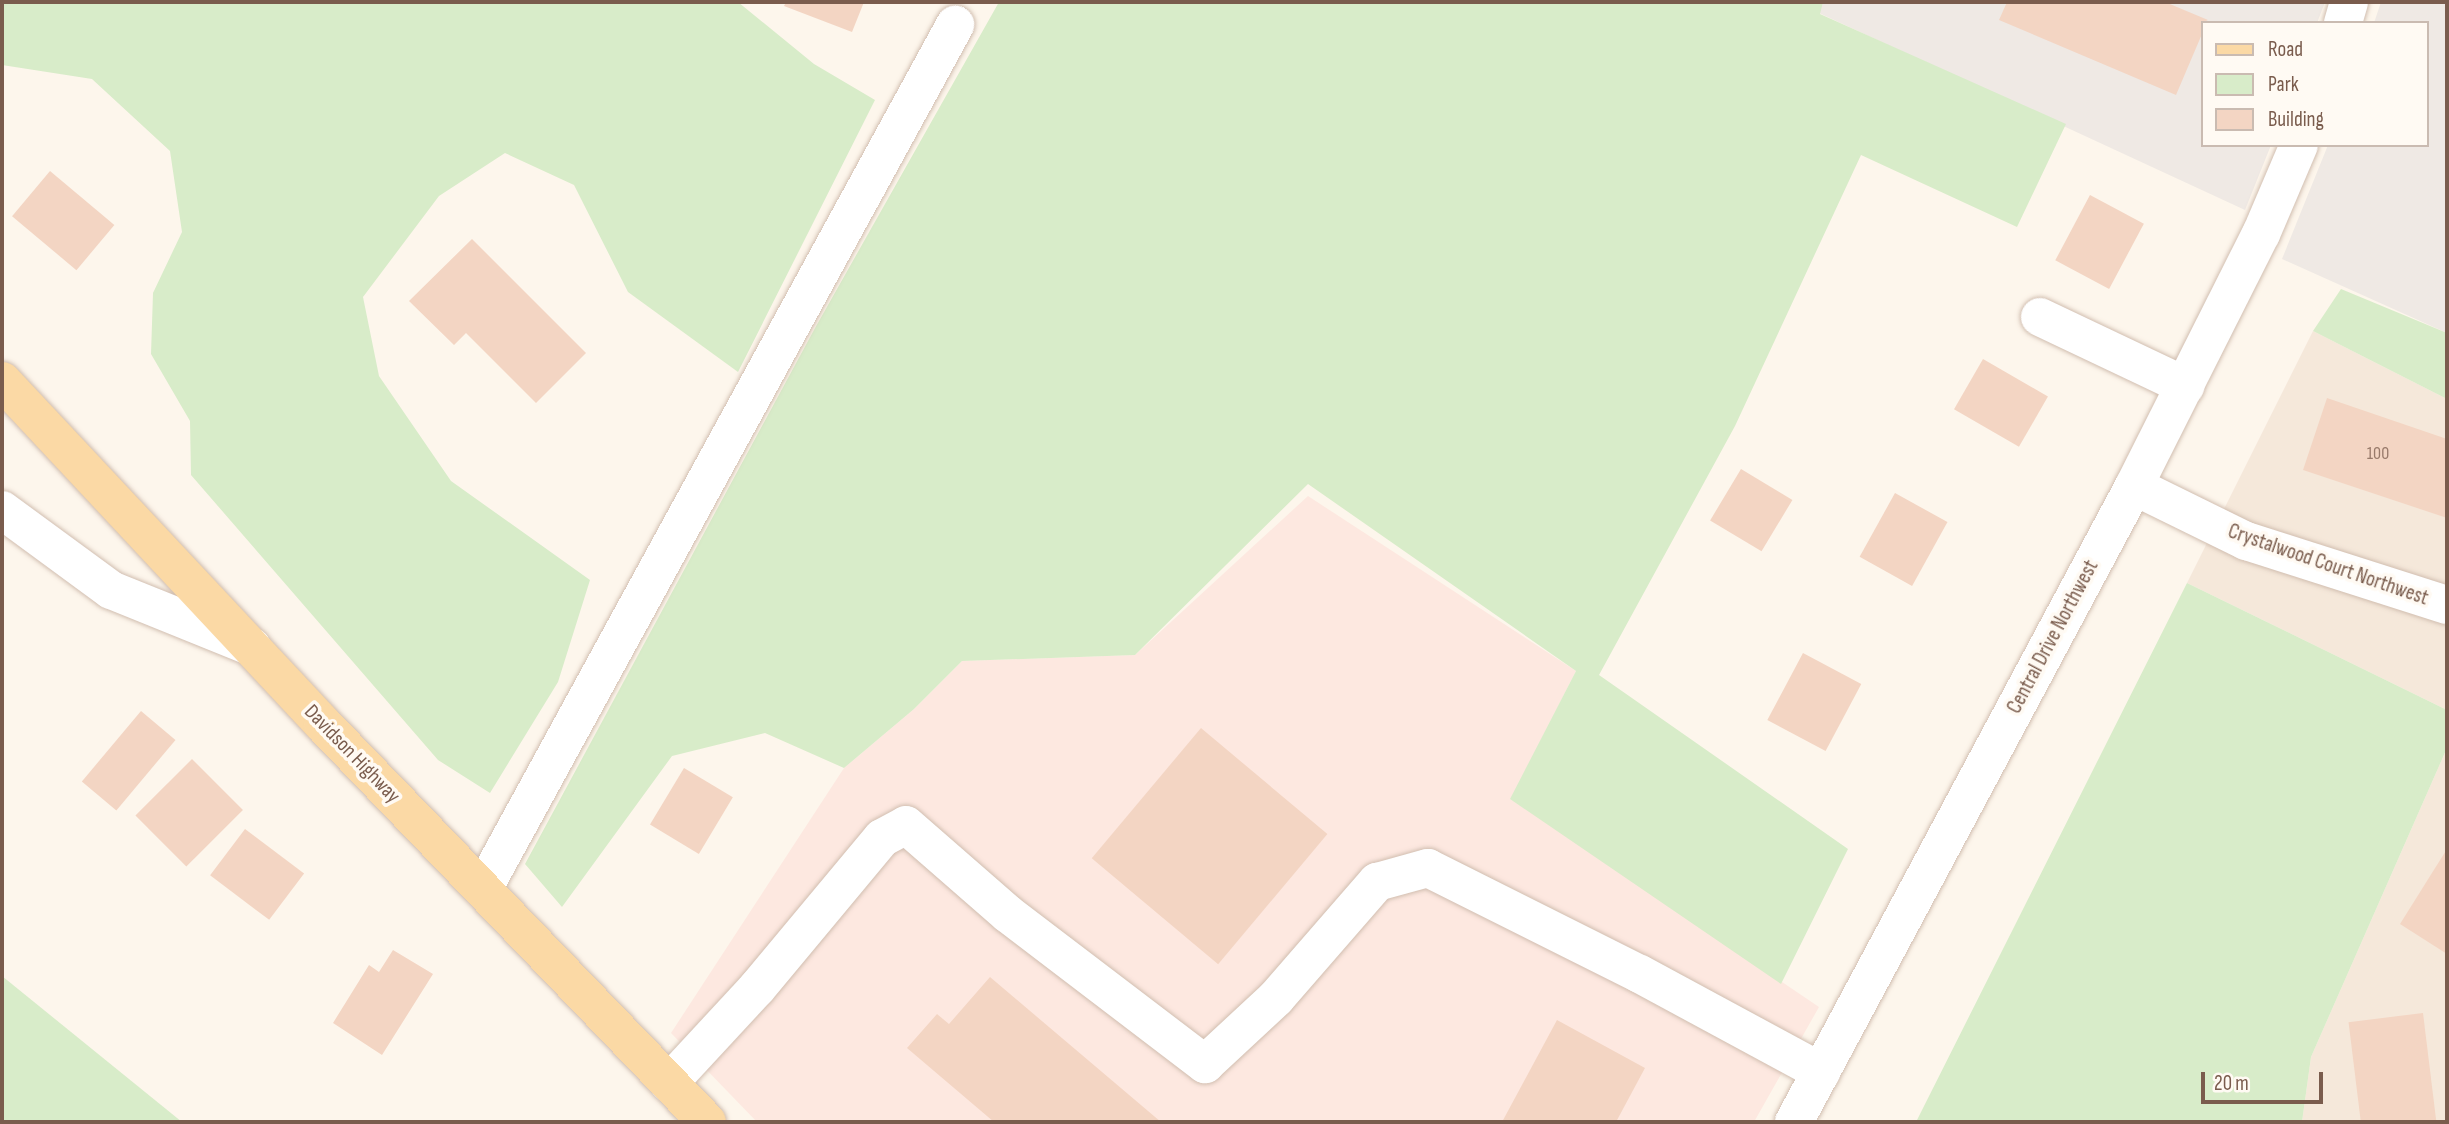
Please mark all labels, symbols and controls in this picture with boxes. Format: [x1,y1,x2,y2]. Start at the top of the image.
legend [2200,21,2428,147]
text: Road [2268,37,2303,62]
text: Park [2268,72,2299,97]
text: Building [2268,107,2324,132]
house number: 100 [2367,443,2389,465]
street label: Crystalwood Court Northwest [2225,519,2431,611]
street label: Central Drive Northwest [2002,556,2104,718]
street label: Davidson Highway [299,700,405,808]
scale bar [2204,1058,2326,1102]
text: 20 m [2214,1071,2249,1096]

